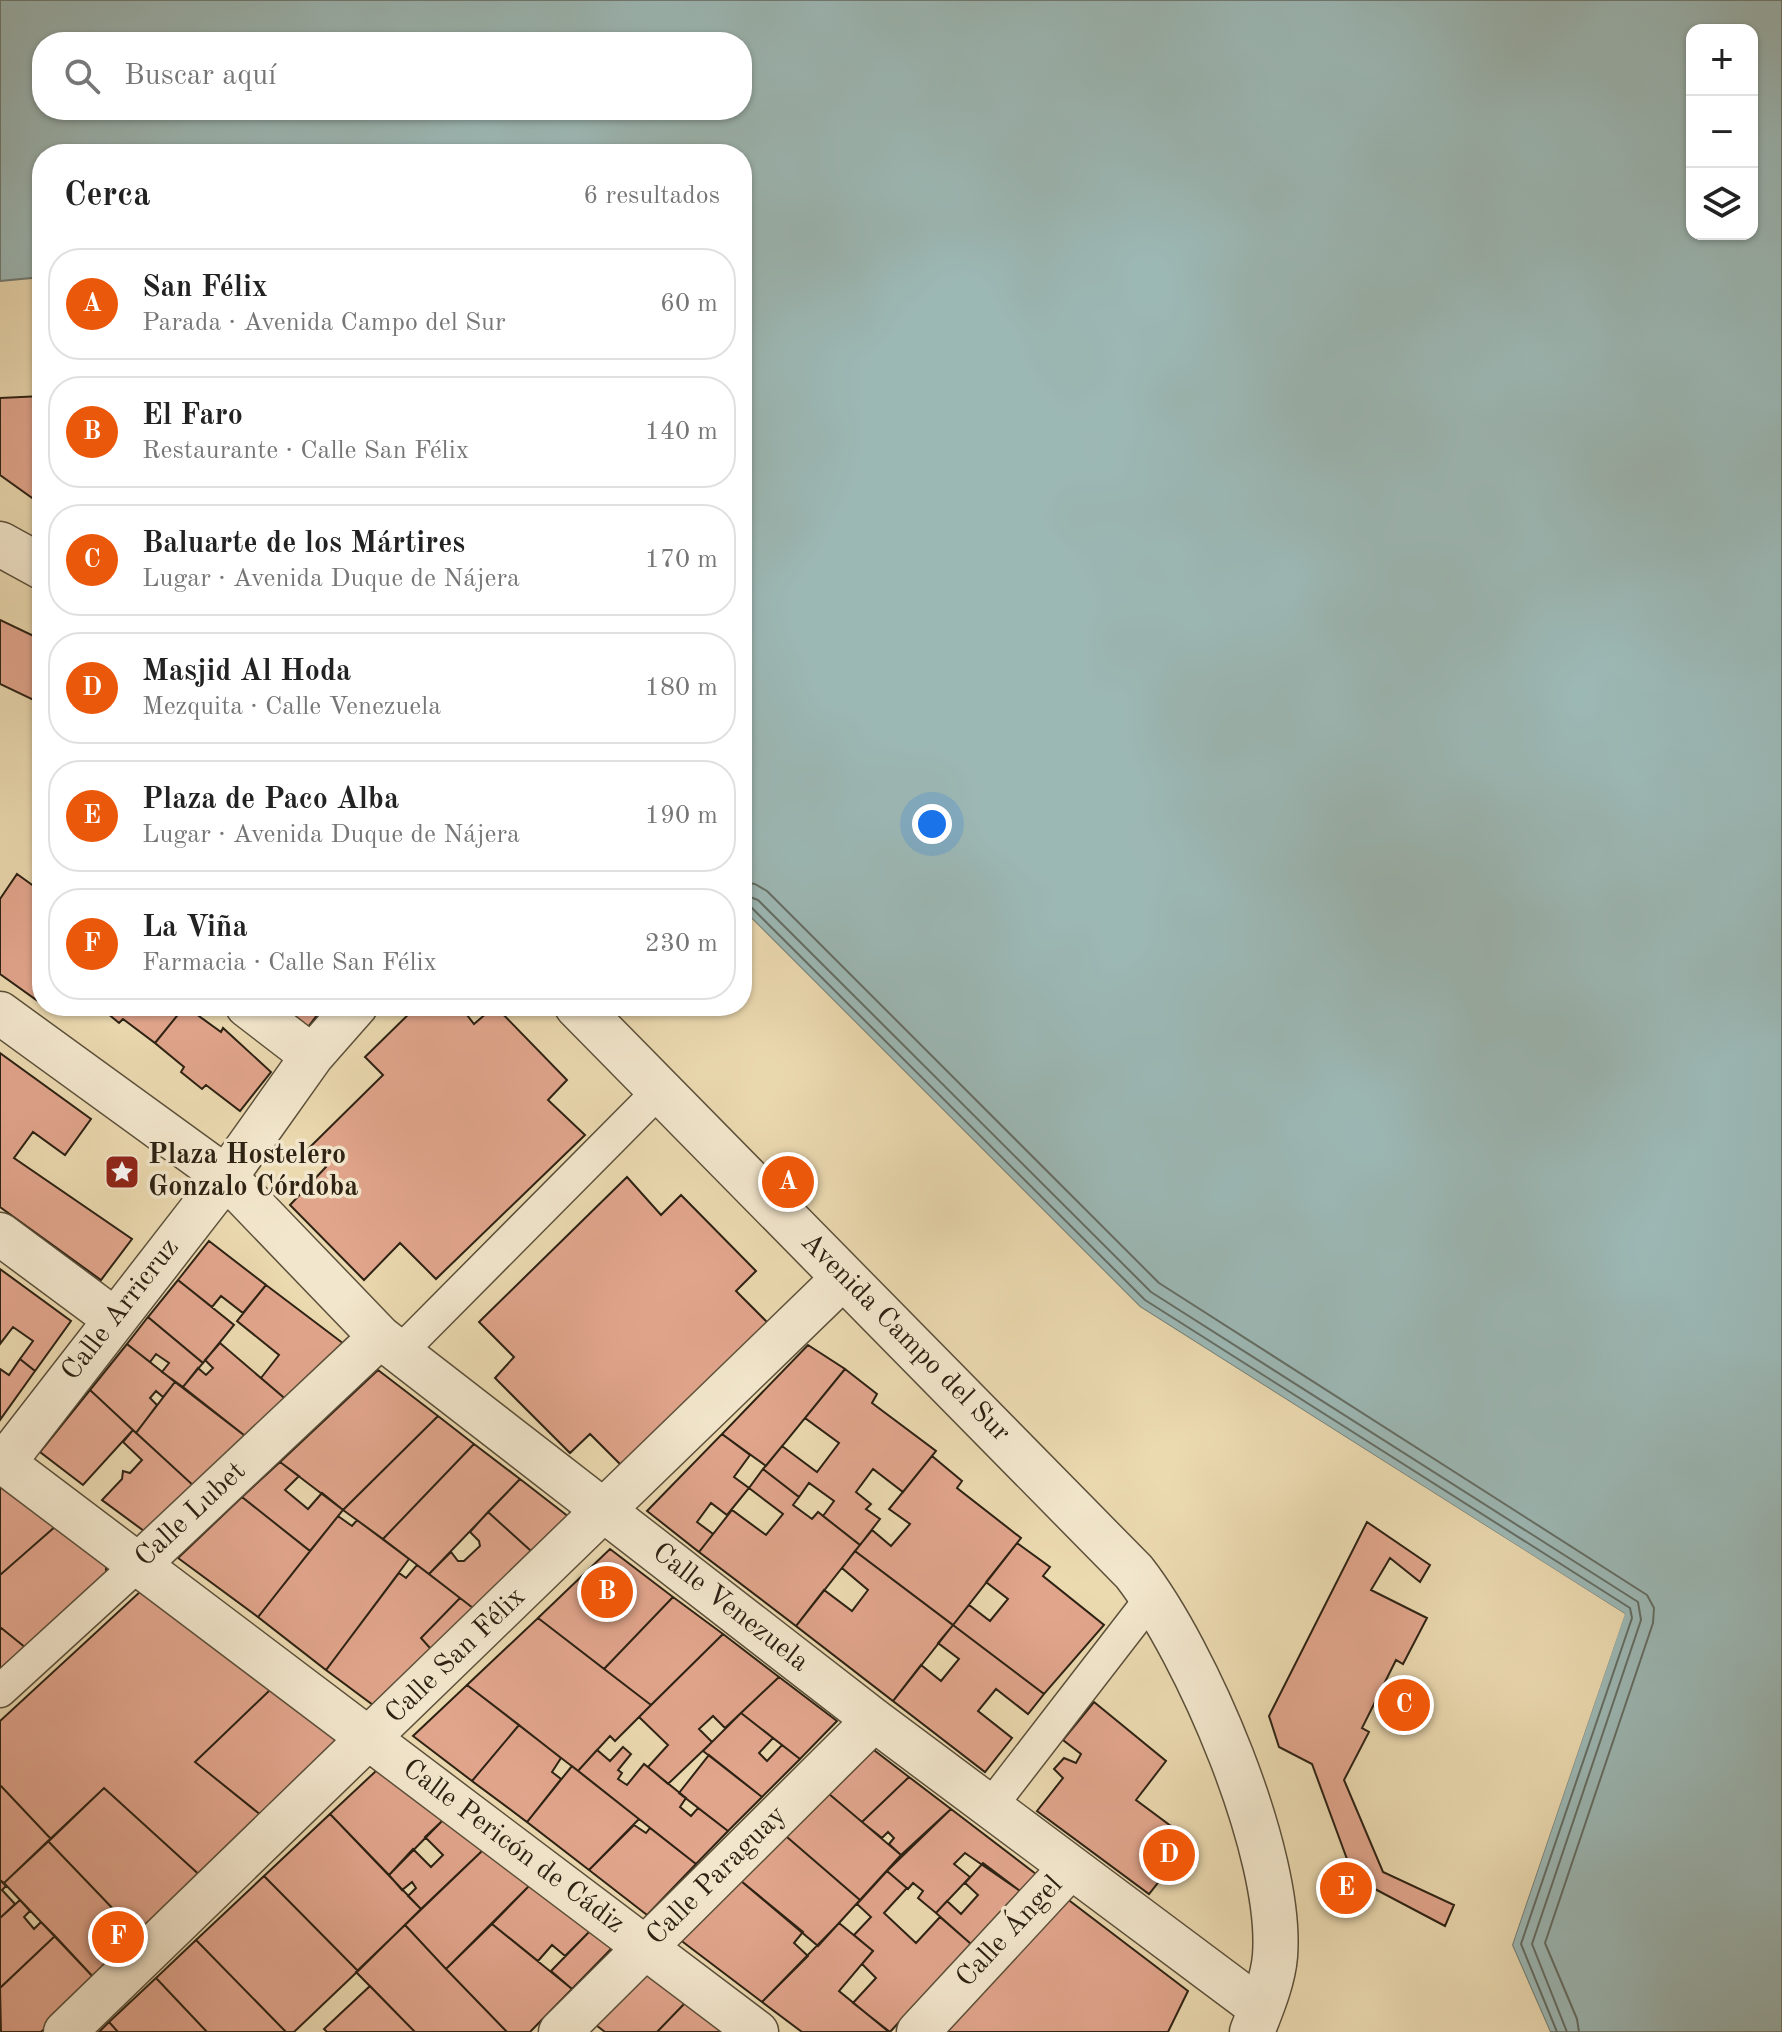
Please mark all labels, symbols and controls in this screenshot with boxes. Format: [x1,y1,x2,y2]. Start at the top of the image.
map controls [1686,24,1758,240]
button: + [1686,24,1758,96]
search box [32,32,752,120]
icon: search [60,54,104,98]
text: Buscar aquí [124,61,276,91]
button: − [1686,96,1758,168]
button: layers [1686,168,1758,240]
text: Cerca [64,179,150,213]
text: 6 resultados [583,183,720,209]
text: San Félix [142,273,268,303]
text: A [82,291,102,317]
text: 60 m [660,291,718,317]
text: Parada · Avenida Campo del Sur [142,310,506,336]
text: El Faro [142,401,243,431]
text: B [83,419,101,445]
text: 140 m [645,419,718,445]
text: Restaurante · Calle San Félix [142,438,469,464]
text: Baluarte de los Mártires [142,529,465,559]
text: C [83,547,101,573]
text: 170 m [645,547,718,573]
text: Lugar · Avenida Duque de Nájera [142,566,520,592]
text: Masjid Al Hoda [142,657,351,687]
text: D [82,675,102,701]
text: 180 m [645,675,718,701]
text: Mezquita · Calle Venezuela [142,694,441,720]
text: Plaza de Paco Alba [142,785,399,815]
text: E [83,803,101,829]
text: 190 m [645,803,718,829]
your location [912,804,952,844]
text: Lugar · Avenida Duque de Nájera [142,822,520,848]
text: La Viña [142,913,248,943]
text: F [83,931,101,957]
text: 230 m [645,931,718,957]
text: Farmacia · Calle San Félix [142,950,437,976]
place label: Plaza Hostelero Gonzalo Córdoba [148,1142,358,1202]
pin: A [762,1152,814,1212]
place icon: Plaza Hostelero Gonzalo Córdoba [103,1153,141,1191]
street label: Avenida Campo del Sur [795,1228,1015,1448]
street label: Calle Arricruz [57,1234,185,1386]
street label: Calle Lubet [131,1457,251,1573]
street label: Calle Venezuela [647,1539,814,1678]
pin: B [581,1562,633,1622]
street label: Calle San Félix [381,1583,531,1729]
pin: C [1378,1675,1430,1735]
street label: Calle Pericón de Cádiz [397,1755,629,1939]
street label: Calle Paraguay [642,1801,792,1951]
pin: D [1143,1825,1195,1885]
pin: E [1320,1858,1372,1918]
street label: Calle Ángel [948,1868,1068,1993]
pin: F [92,1907,144,1967]

